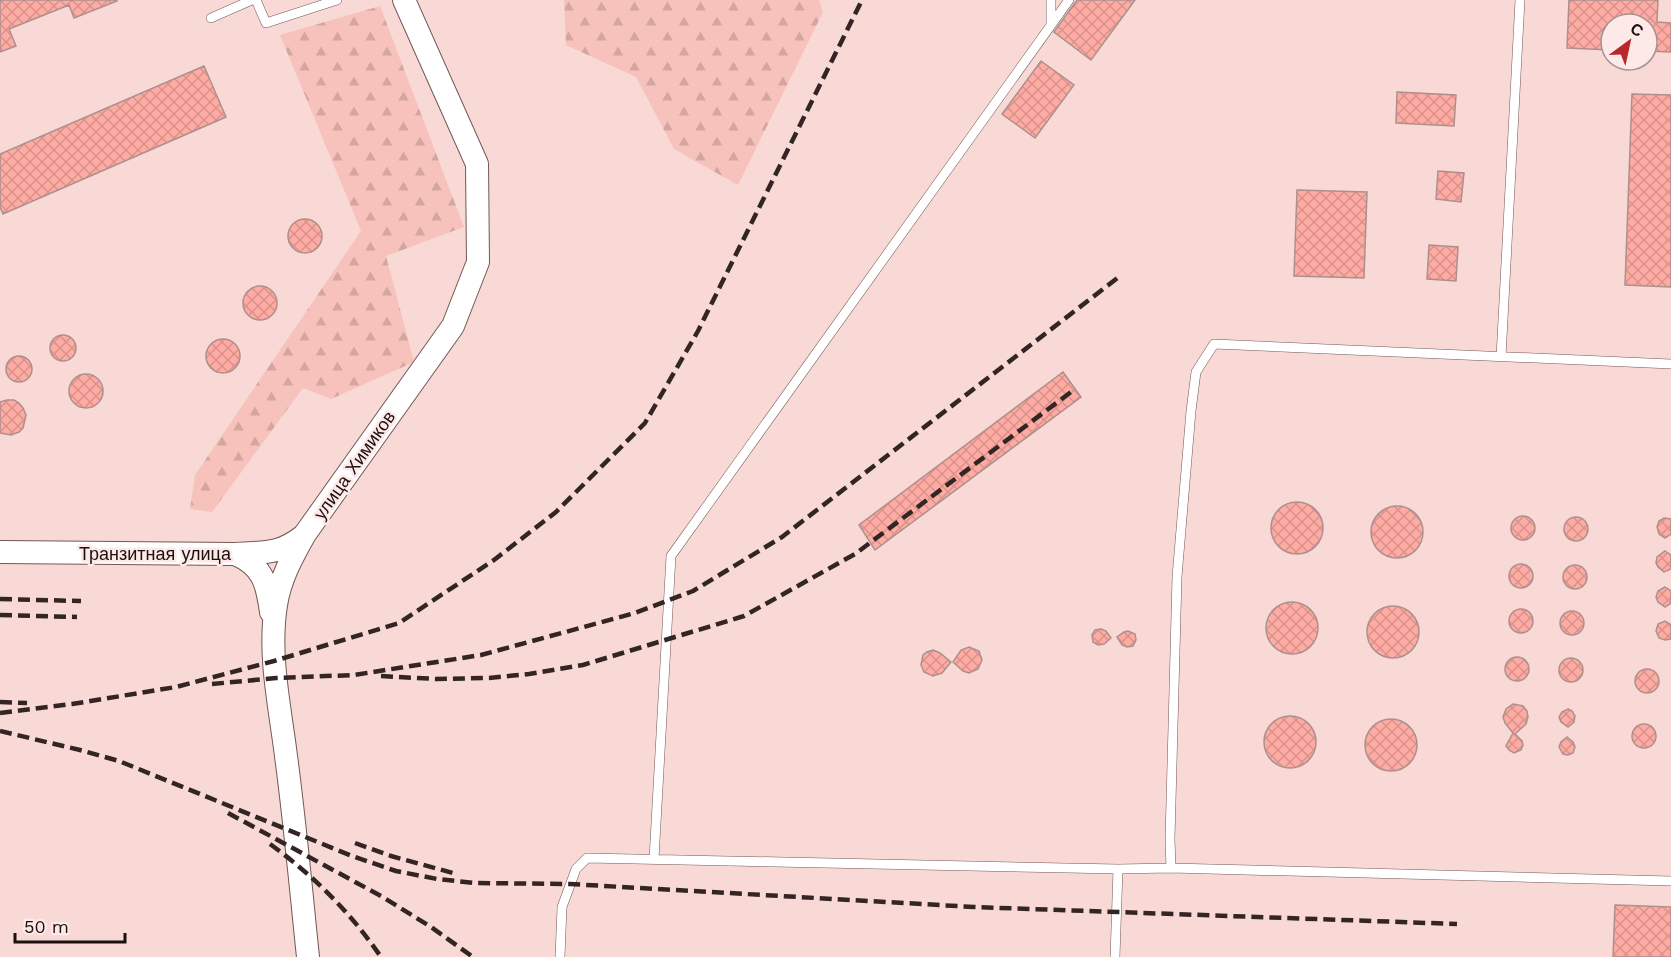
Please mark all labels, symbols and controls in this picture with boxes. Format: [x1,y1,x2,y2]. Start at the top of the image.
north arrow [1599,12,1659,72]
text: С [1627,19,1647,41]
street label: улица Химиков [309,407,399,523]
street label: Транзитная улица [79,543,232,564]
scale bar [15,906,124,944]
text: 50 m [24,916,69,937]

